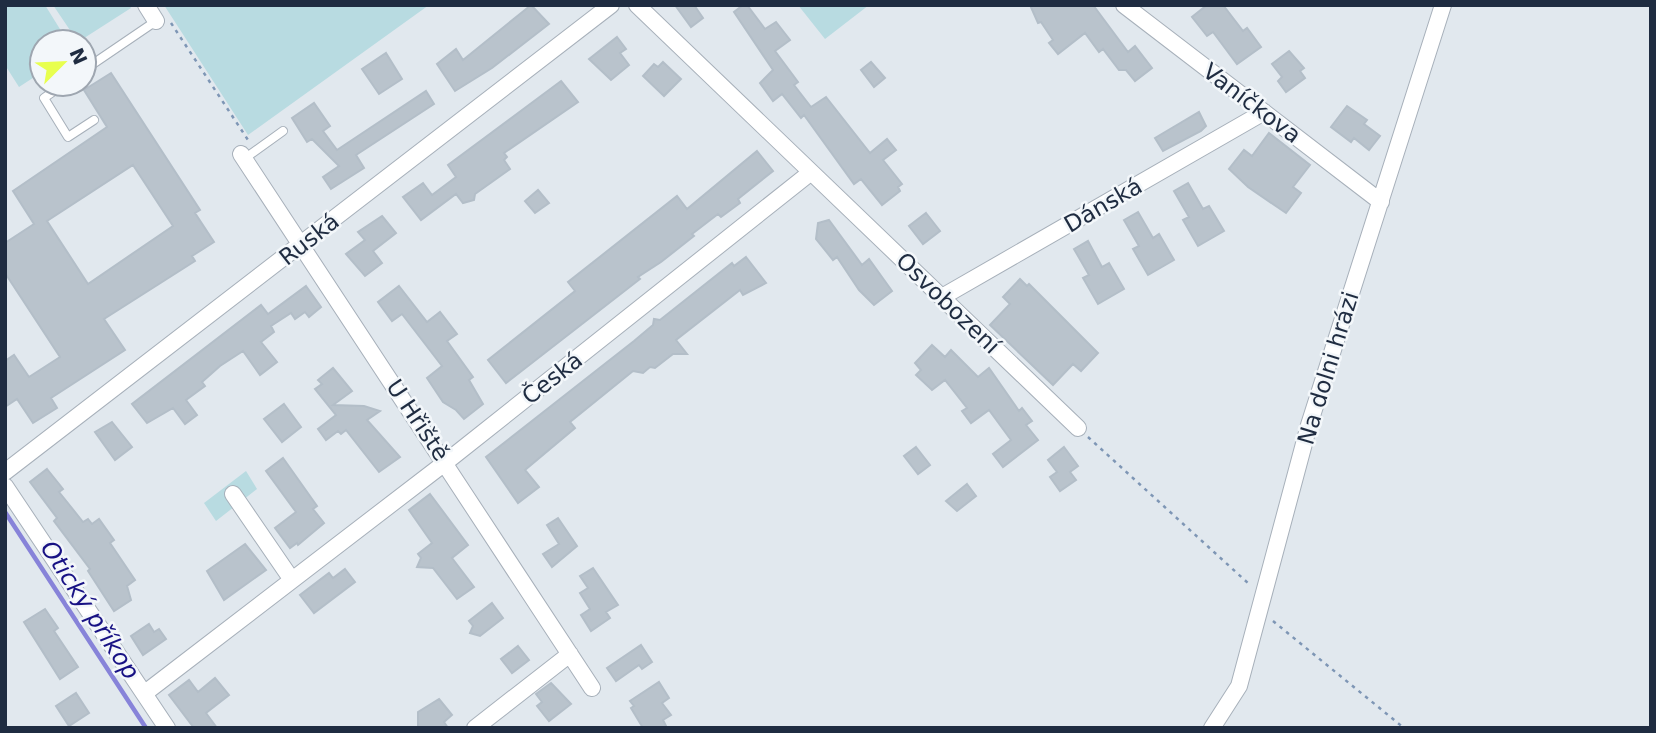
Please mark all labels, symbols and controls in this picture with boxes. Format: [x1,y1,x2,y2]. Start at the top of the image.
north arrow [28,28,98,98]
text: N [65,44,92,68]
street label: Vaníčkova [1198,58,1306,148]
street label: Dánská [1060,172,1146,238]
street label: Ruská [274,208,344,270]
street label: Osvobození [891,247,1006,359]
street label: Na dolni hrázi [1292,288,1364,448]
street label: Česká [516,346,587,410]
street label: U Hřiště [381,374,455,466]
water label: Otický příkop [35,535,145,685]

